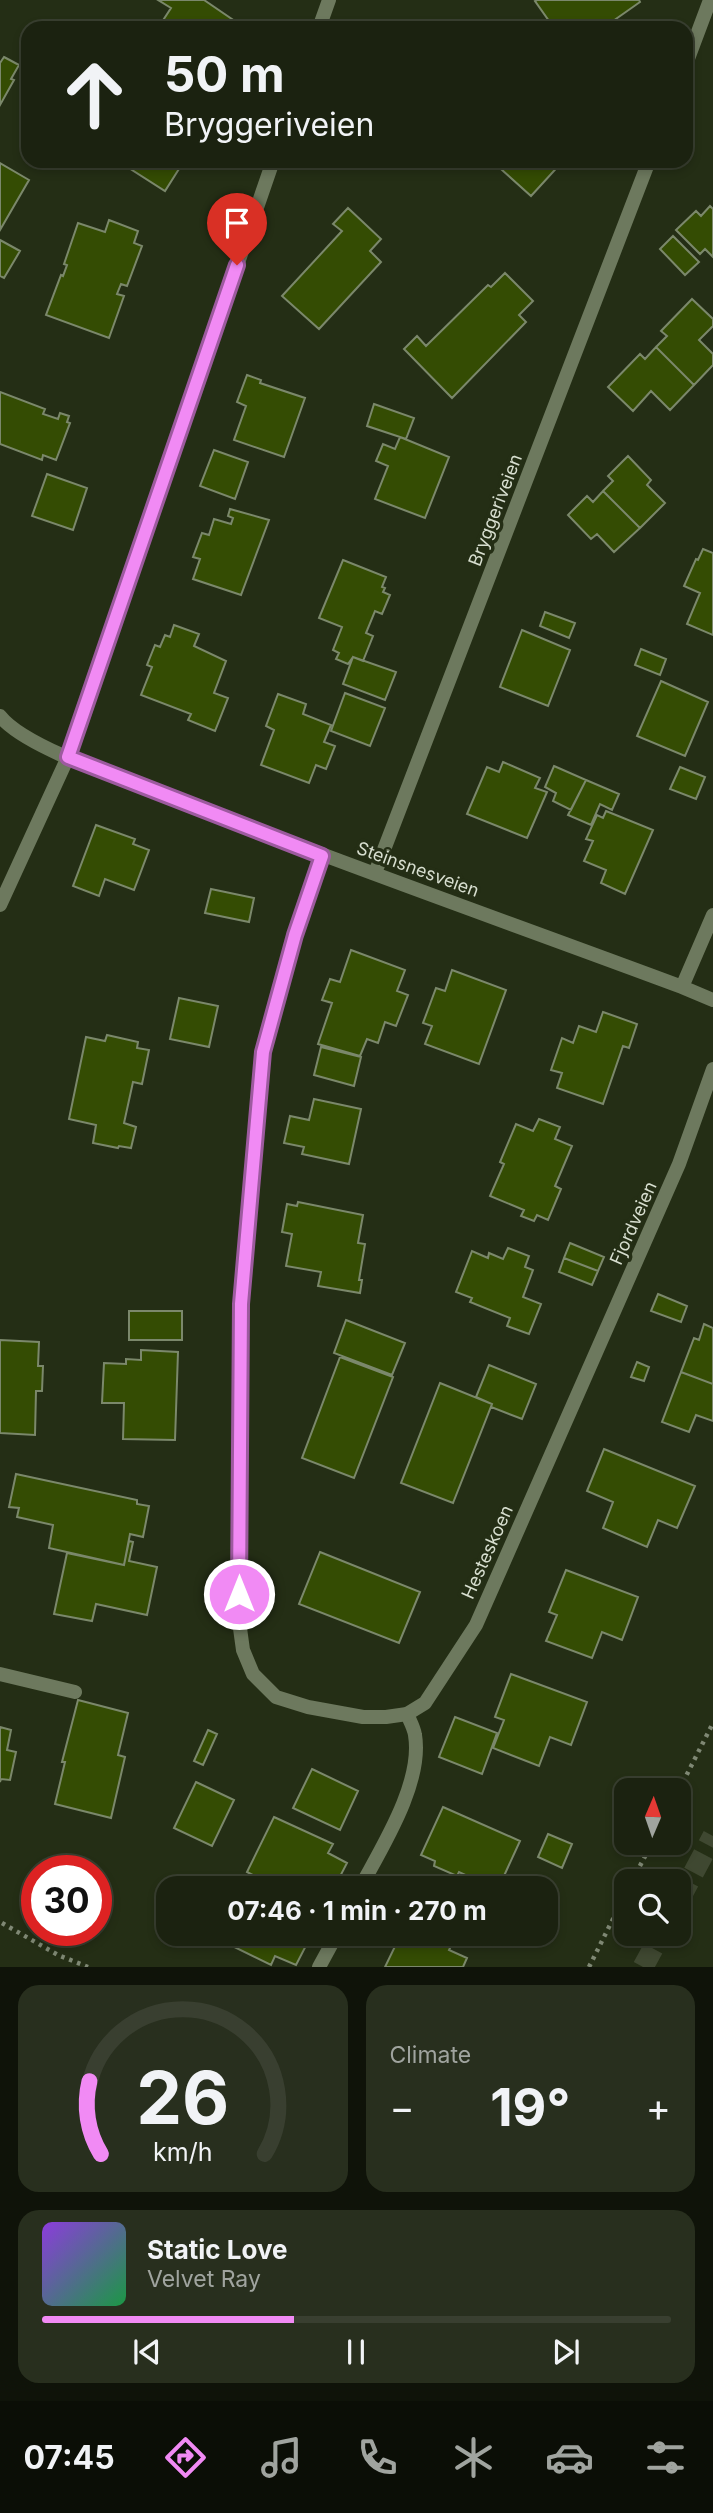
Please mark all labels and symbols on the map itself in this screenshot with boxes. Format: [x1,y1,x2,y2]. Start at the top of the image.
pin [207,193,267,265]
street label: Bryggeriveien [464,451,526,569]
street label: Steinsnesveien [354,837,482,901]
street label: Fjordveien [605,1178,661,1268]
street label: Hesteskoen [457,1502,517,1602]
position arrow [202,1557,276,1631]
north arrow [614,1778,691,1855]
speed limit sign: 30 [21,1855,112,1946]

